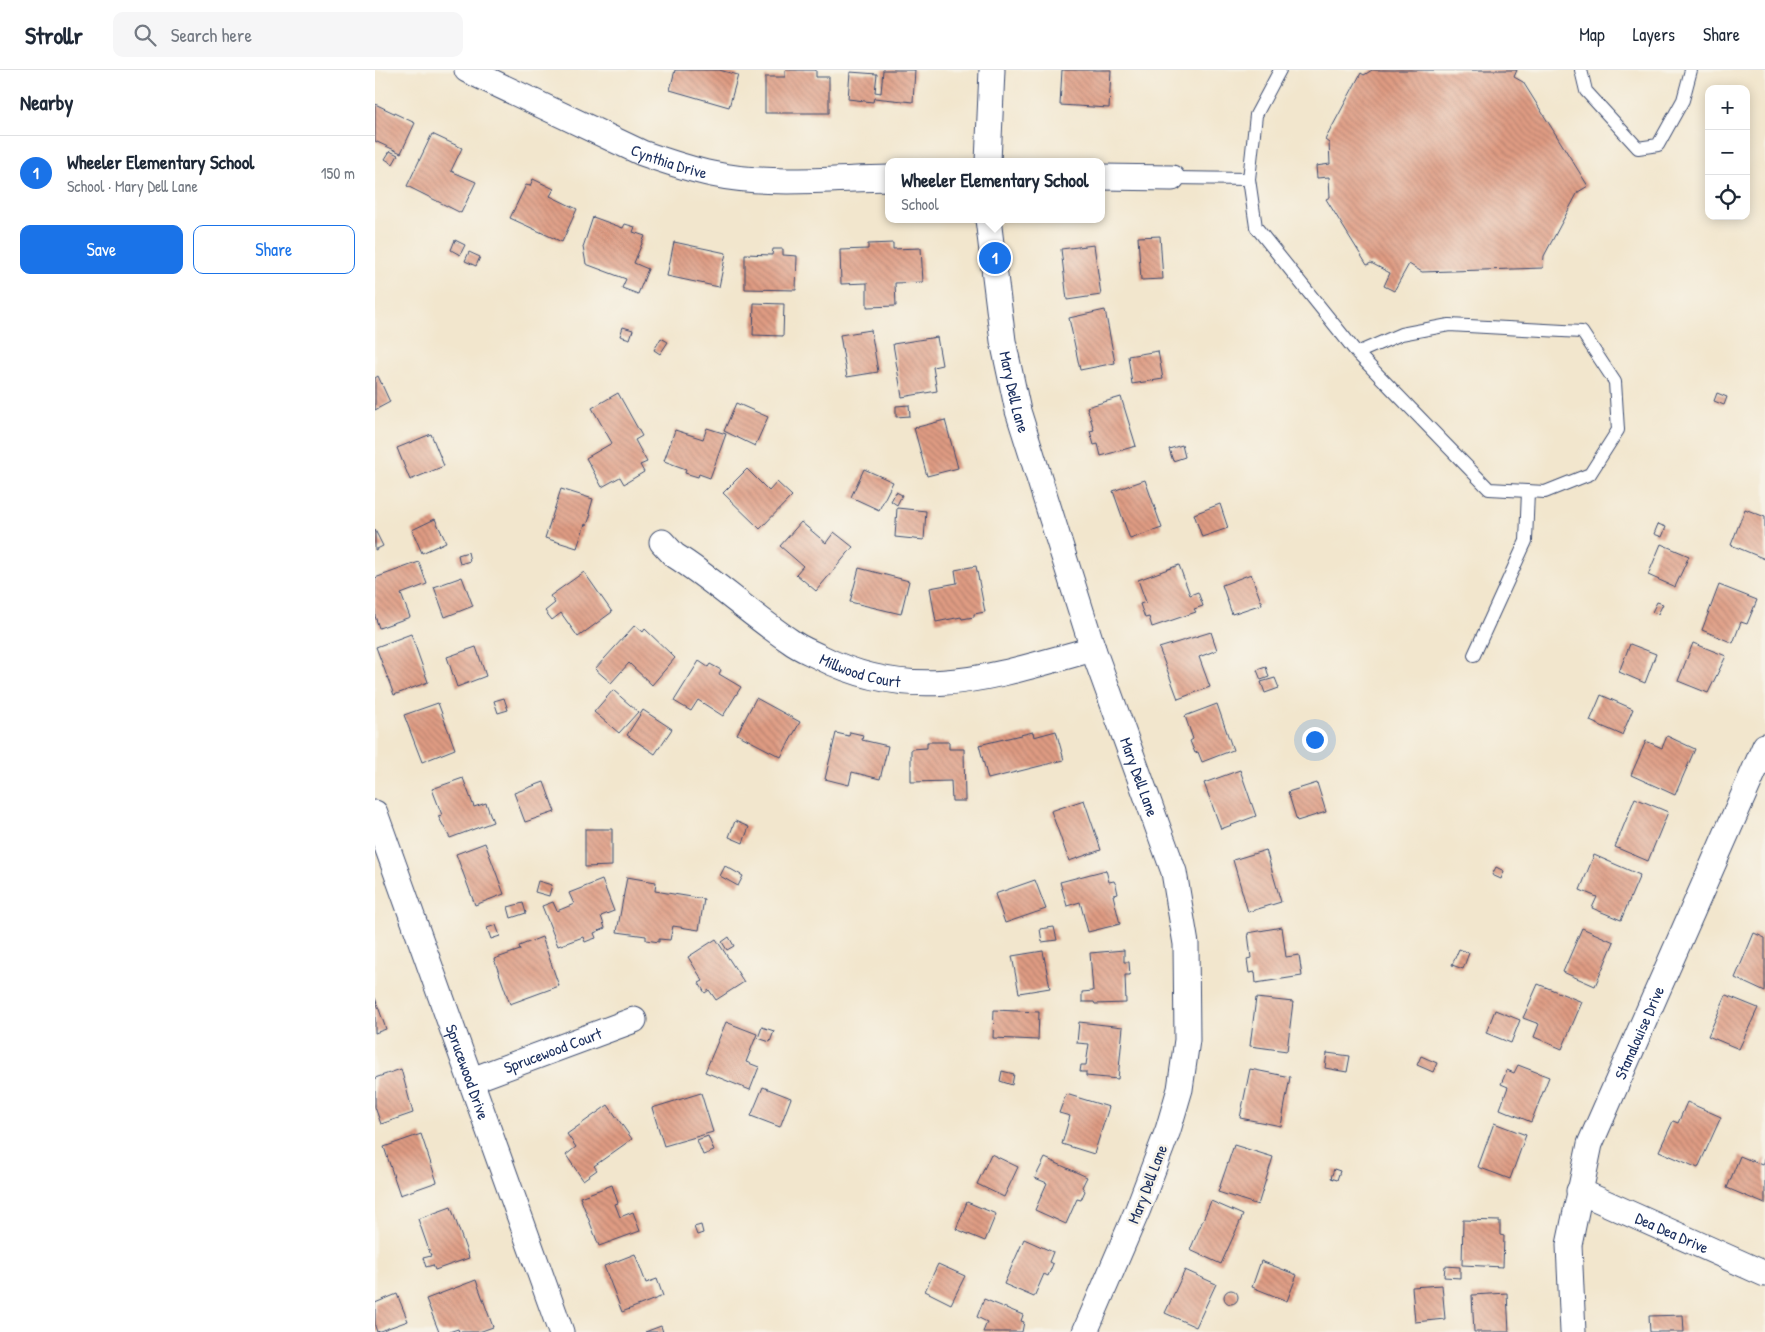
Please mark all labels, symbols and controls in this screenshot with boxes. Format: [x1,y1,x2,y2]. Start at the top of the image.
search box [113,12,463,57]
text: Strollr [25,19,83,51]
icon: search [131,21,159,49]
text: Search here [171,22,252,48]
text: Map [1579,22,1605,47]
text: Layers [1633,22,1675,47]
text: Share [1703,22,1740,47]
map controls [1705,85,1750,220]
button: + [1705,85,1750,130]
text: Nearby [20,88,73,117]
button: − [1705,130,1750,175]
street label: Cynthia Drive [627,138,710,184]
text: Wheeler Elementary School [67,149,254,175]
popup [885,158,1105,223]
text: 1 [33,162,39,184]
text: 150 m [321,162,355,184]
text: Wheeler Elementary School [901,167,1089,193]
text: School · Mary Dell Lane [67,175,198,197]
button: locate [1705,175,1750,220]
text: School [901,193,939,215]
button: Save [20,225,183,274]
button: Share [193,225,355,274]
pin: 1 [979,239,1011,277]
street label: Mary Dell Lane [994,349,1035,436]
street label: Millwood Court [816,648,902,693]
your location [1302,727,1328,753]
street label: Mary Dell Lane [1115,734,1164,820]
street label: Stanalouise Drive [1609,982,1669,1083]
street label: Sprucewood Drive [441,1021,495,1123]
street label: Sprucewood Court [501,1022,605,1078]
street label: Mary Dell Lane [1122,1141,1172,1227]
street label: Dea Dea Drive [1632,1207,1713,1259]

